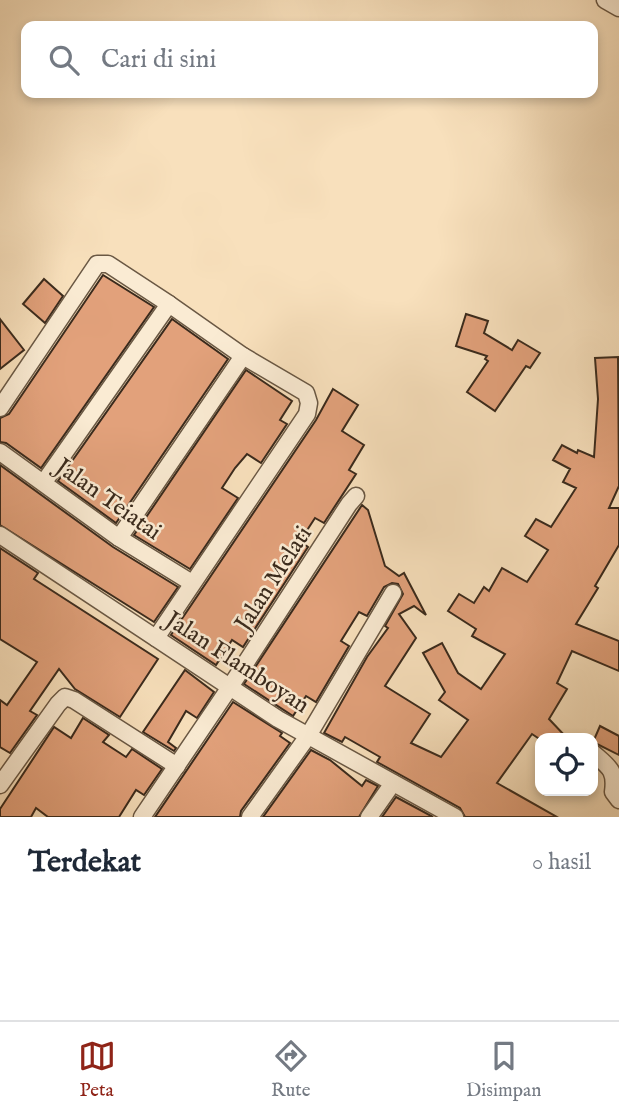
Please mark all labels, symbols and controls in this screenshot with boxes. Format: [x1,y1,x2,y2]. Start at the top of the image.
search box [21,21,598,98]
icon: search [45,41,83,79]
text: Cari di sini [101,43,216,76]
street label: Jalan Teiatai [46,450,167,548]
street label: Jalan Melati [227,520,320,640]
street label: Jalan Flamboyan [157,603,315,721]
map controls [535,733,598,796]
button: locate [535,733,598,796]
text: Terdekat [28,844,141,882]
text: 0 hasil [532,848,591,877]
tab: Peta [78,1037,116,1103]
tab: Rute [271,1037,311,1103]
tab: Disimpan [466,1037,541,1103]

